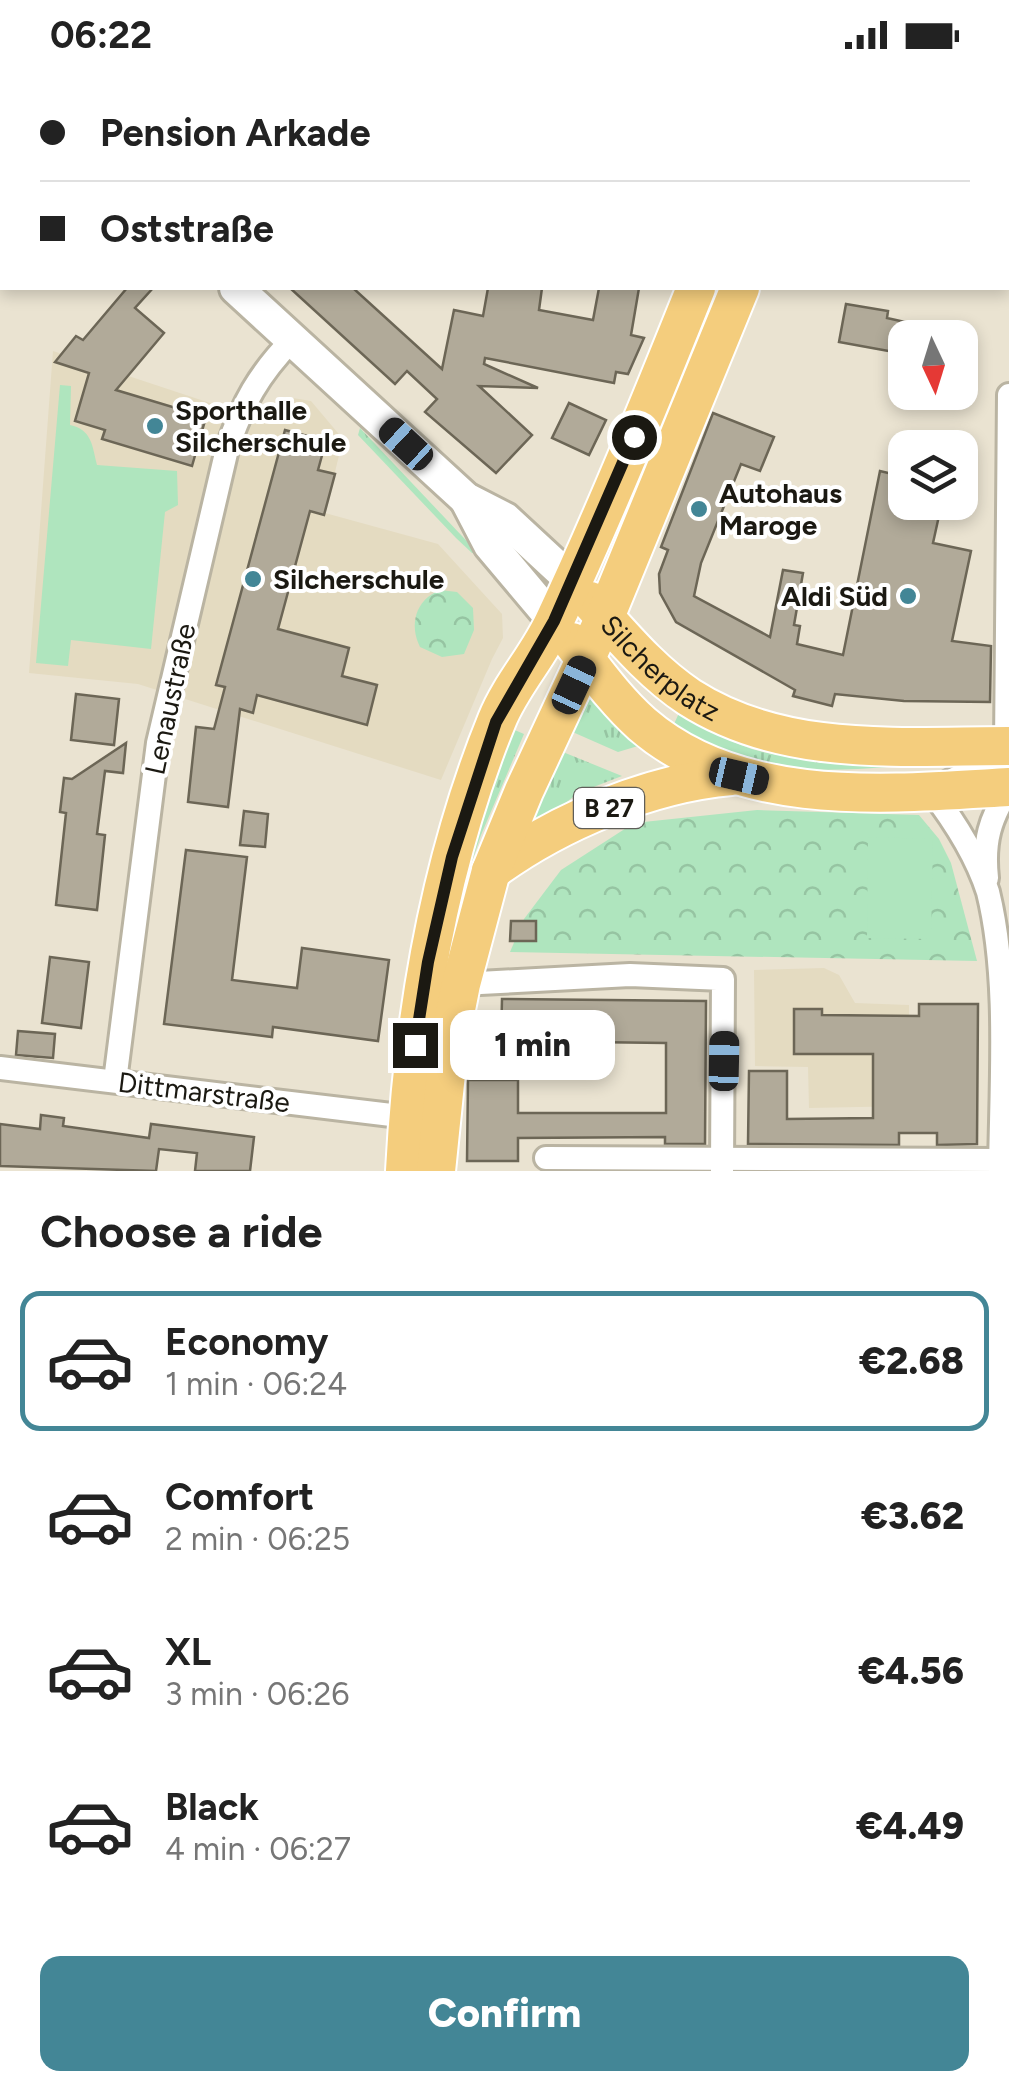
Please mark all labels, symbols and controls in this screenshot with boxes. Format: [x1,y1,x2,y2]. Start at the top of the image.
text: 06:22 [50,12,152,58]
text: Pension Arkade [100,110,370,156]
text: Oststraße [100,206,274,252]
north arrow [888,320,978,410]
map controls [888,320,978,520]
place label: Sporthalle Silcherschule [175,393,346,459]
car [374,413,438,475]
marker: Sporthalle Silcherschule [144,415,166,437]
route start [612,415,657,460]
button: layers [888,430,978,520]
place label: Autohaus Maroge [719,476,842,542]
marker: Autohaus Maroge [688,498,710,520]
place label: Silcherschule [273,562,444,596]
marker: Silcherschule [242,568,264,590]
place label: Aldi Süd [781,579,888,613]
marker: Aldi Süd [897,585,919,607]
street label: Silcherplatz [594,608,726,728]
street label: Lenaustraße [137,620,203,778]
car [548,651,600,719]
car [706,755,772,797]
road number: B 27 [574,788,644,828]
callout: 1 min [450,1010,615,1080]
route end [393,1023,438,1068]
text: 1 min [494,1026,571,1064]
car [708,1031,740,1091]
street label: Dittmarstraße [116,1065,292,1119]
text: Choose a ride [40,1204,322,1258]
icon: car [45,1316,135,1406]
text: Economy [165,1319,328,1365]
text: €2.68 [859,1338,964,1384]
text: 1 min · 06:24 [165,1365,347,1403]
icon: car [45,1471,135,1561]
text: Comfort [165,1474,314,1520]
text: €3.62 [861,1493,964,1539]
text: 2 min · 06:25 [165,1520,350,1558]
icon: car [45,1626,135,1716]
text: XL [165,1629,211,1675]
text: €4.56 [858,1648,964,1694]
text: 3 min · 06:26 [165,1675,349,1713]
icon: car [45,1781,135,1871]
text: Black [165,1784,259,1830]
text: €4.49 [856,1803,964,1849]
text: 4 min · 06:27 [165,1830,351,1868]
button: Confirm [40,1956,969,2071]

